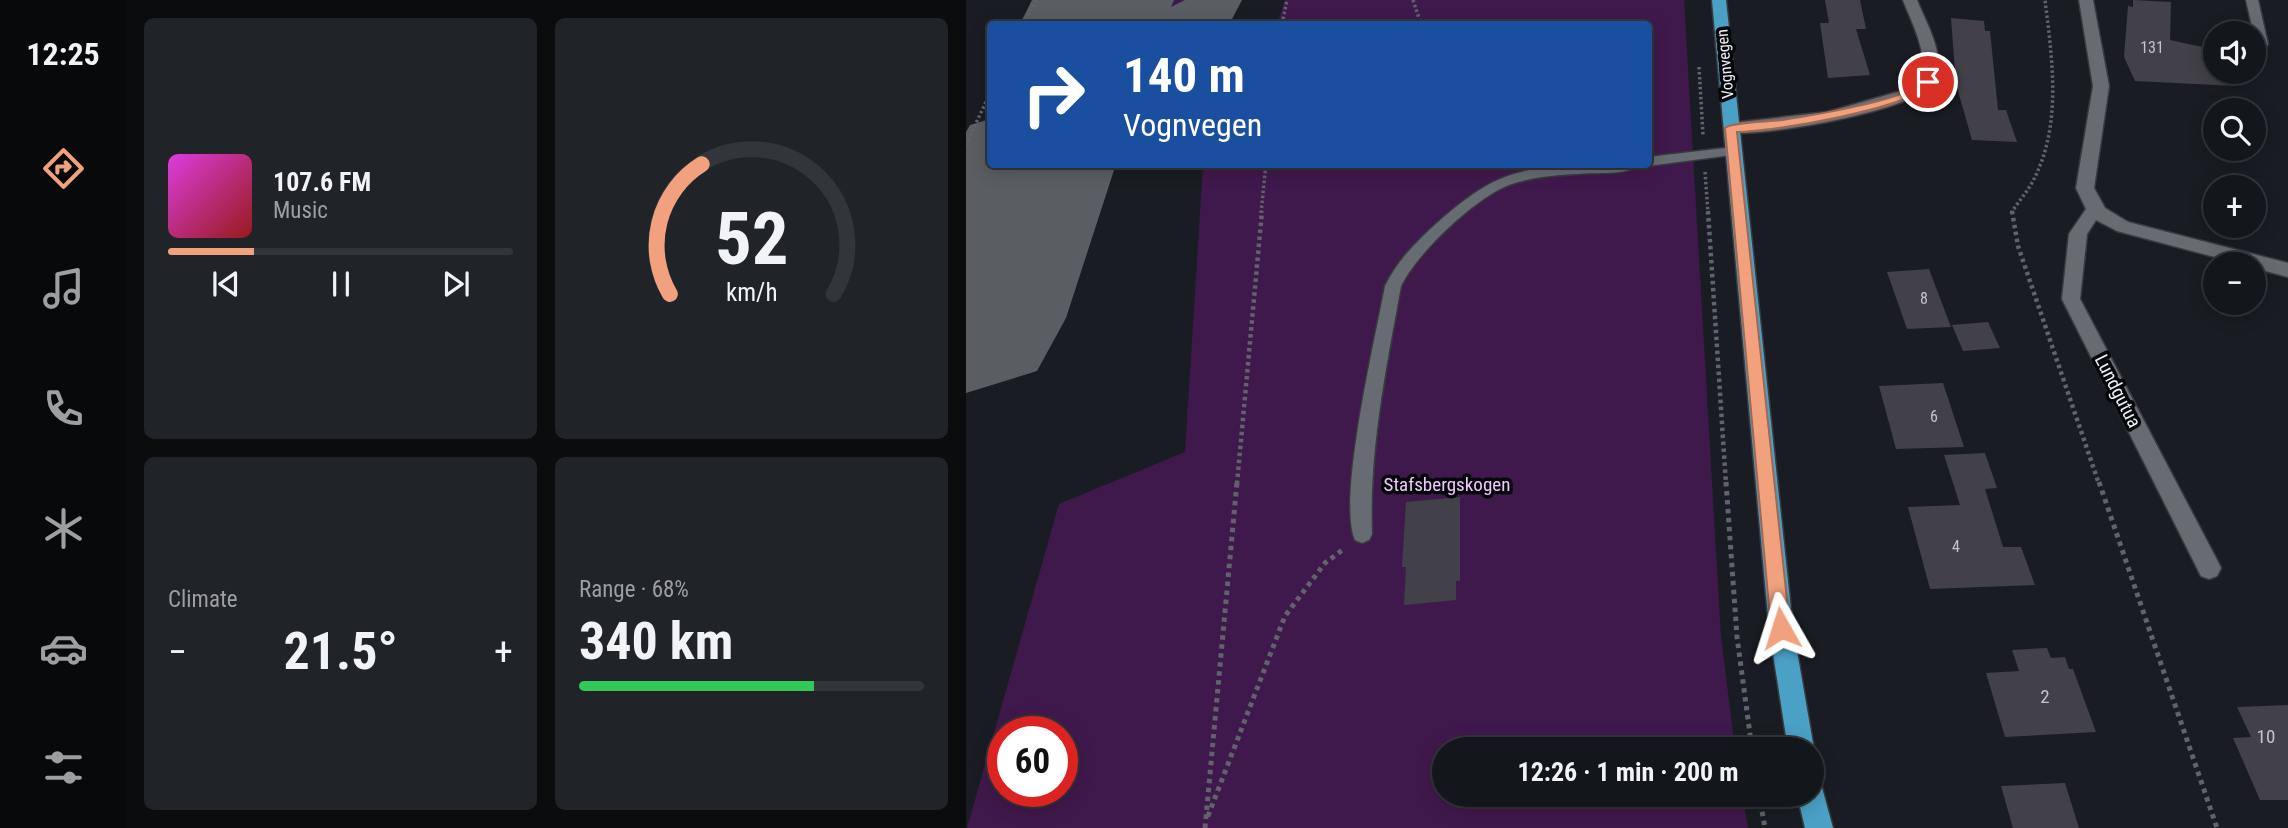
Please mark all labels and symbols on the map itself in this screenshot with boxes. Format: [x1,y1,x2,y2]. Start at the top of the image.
street label: Vognvegen [1712,28,1738,100]
house number: 131 [2140,38,2164,57]
pin [1898,52,1958,112]
house number: 8 [1920,289,1928,308]
street label: Lundgutua [2090,351,2146,431]
house number: 6 [1930,407,1938,426]
park label: Stafsbergskogen [1384,473,1510,496]
house number: 4 [1952,537,1960,556]
position arrow [1744,591,1818,665]
house number: 2 [2040,685,2050,708]
speed limit sign: 60 [987,716,1078,807]
house number: 10 [2257,725,2275,748]

